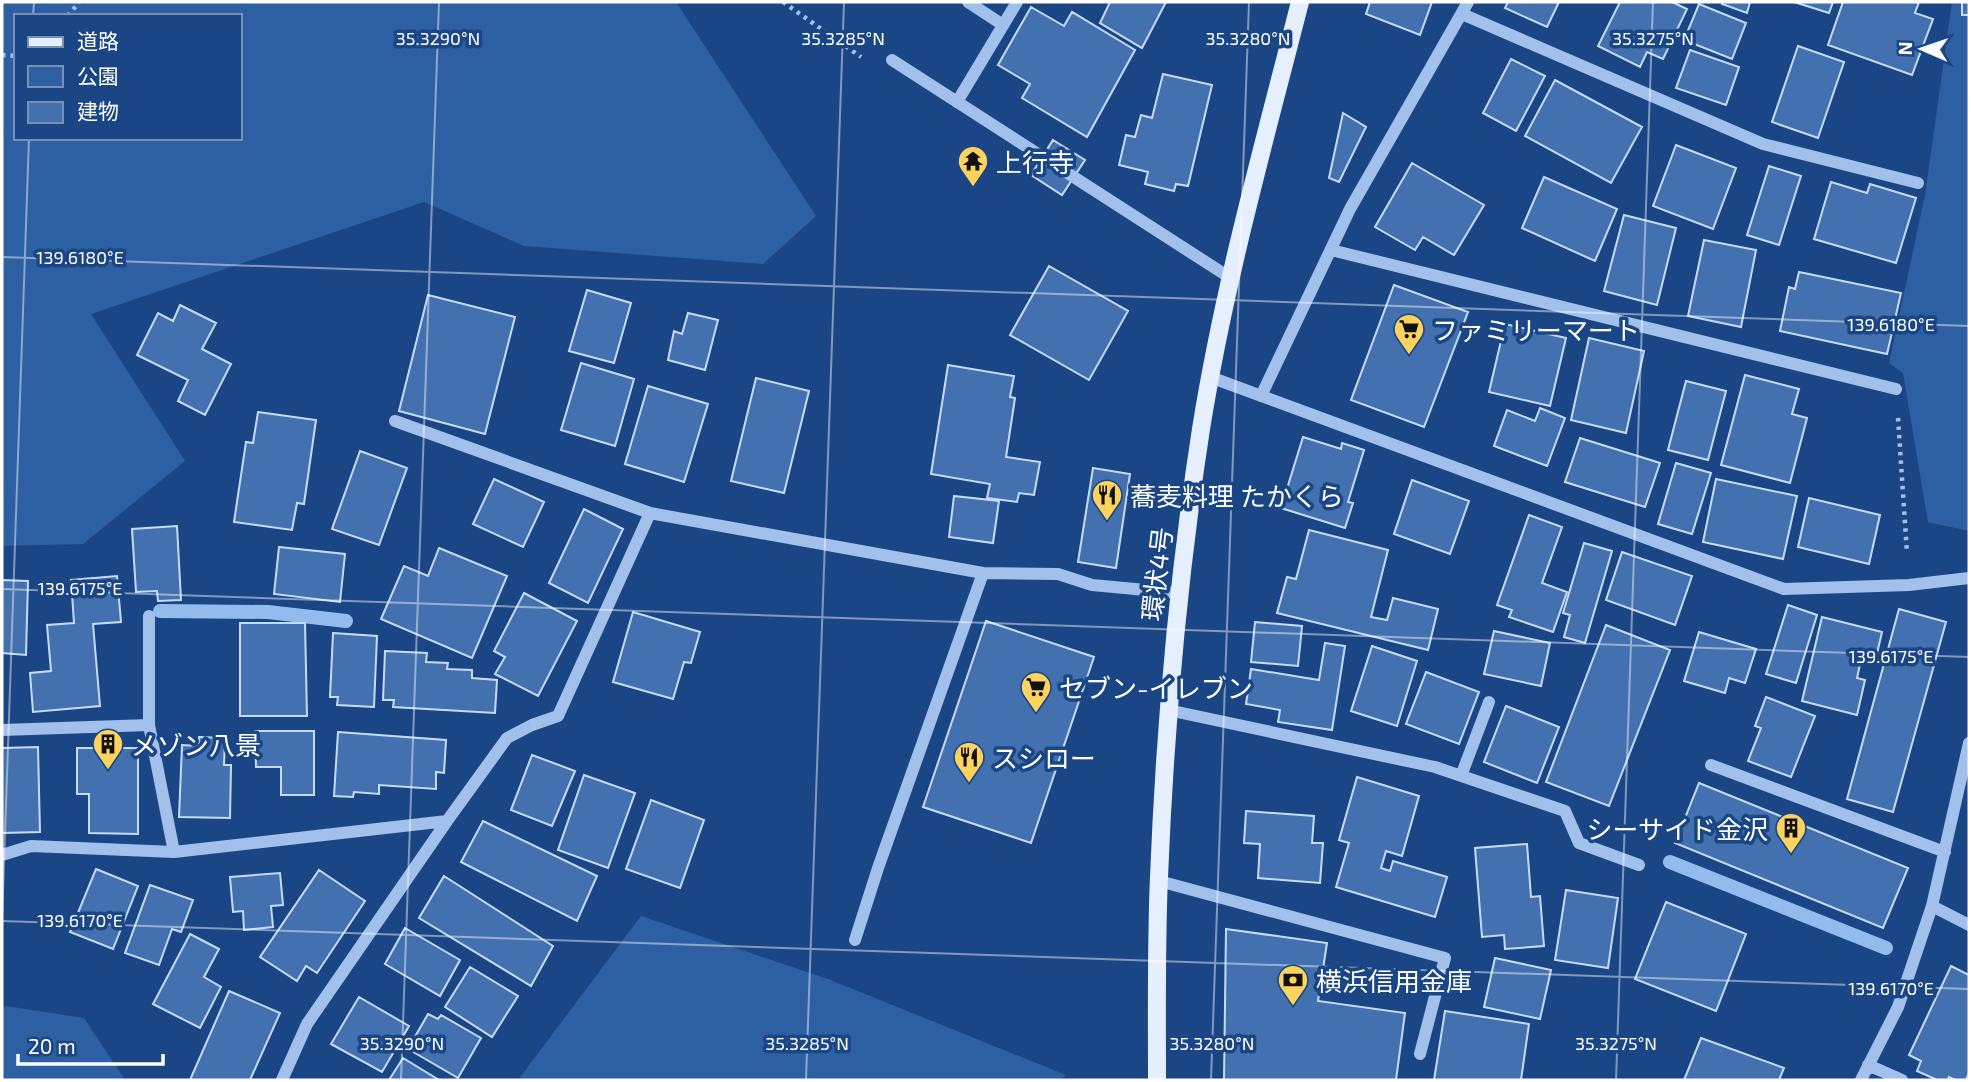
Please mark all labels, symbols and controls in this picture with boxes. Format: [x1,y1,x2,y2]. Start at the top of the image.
legend [14,14,242,140]
north arrow [1887,14,1957,84]
text: 35.3290°N [396,27,480,49]
text: 35.3285°N [801,27,885,49]
text: 35.3280°N [1206,27,1290,49]
text: 35.3275°N [1612,27,1694,49]
text: 道路 [77,28,119,53]
text: N [1893,41,1916,56]
text: 公園 [77,63,119,88]
text: 建物 [77,98,119,123]
temple icon: 上行寺 [956,144,990,188]
place label: 上行寺 [996,146,1074,177]
text: 139.6180°E [36,246,124,268]
supermarket icon: ファミリーマート [1392,312,1426,356]
text: 139.6180°E [1847,313,1935,335]
place label: ファミリーマート [1432,314,1640,345]
restaurant icon: 蕎麦料理 たかくら [1090,478,1124,522]
place label: 蕎麦料理 たかくら [1130,480,1344,511]
street label: 環状4号 [1135,525,1177,623]
text: 139.6175°E [38,577,122,599]
text: 139.6175°E [1849,645,1933,667]
supermarket icon: セブン-イレブン [1019,670,1053,714]
place label: セブン-イレブン [1059,672,1253,703]
building icon: メゾン八景 [91,727,125,771]
place label: メゾン八景 [131,729,261,760]
restaurant icon: スシロー [952,740,986,784]
place label: スシロー [992,742,1096,773]
building icon: シーサイド金沢 [1774,811,1808,855]
place label: シーサイド金沢 [1587,813,1768,844]
text: 139.6170°E [37,909,123,931]
bank icon: 横浜信用金庫 [1276,963,1310,1007]
place label: 横浜信用金庫 [1316,965,1472,996]
text: 139.6170°E [1848,977,1934,999]
scale bar [18,1023,163,1066]
text: 35.3290°N [360,1032,444,1054]
text: 35.3285°N [765,1032,849,1054]
text: 35.3280°N [1170,1032,1254,1054]
text: 35.3275°N [1575,1032,1657,1054]
text: 20 m [28,1033,76,1058]

